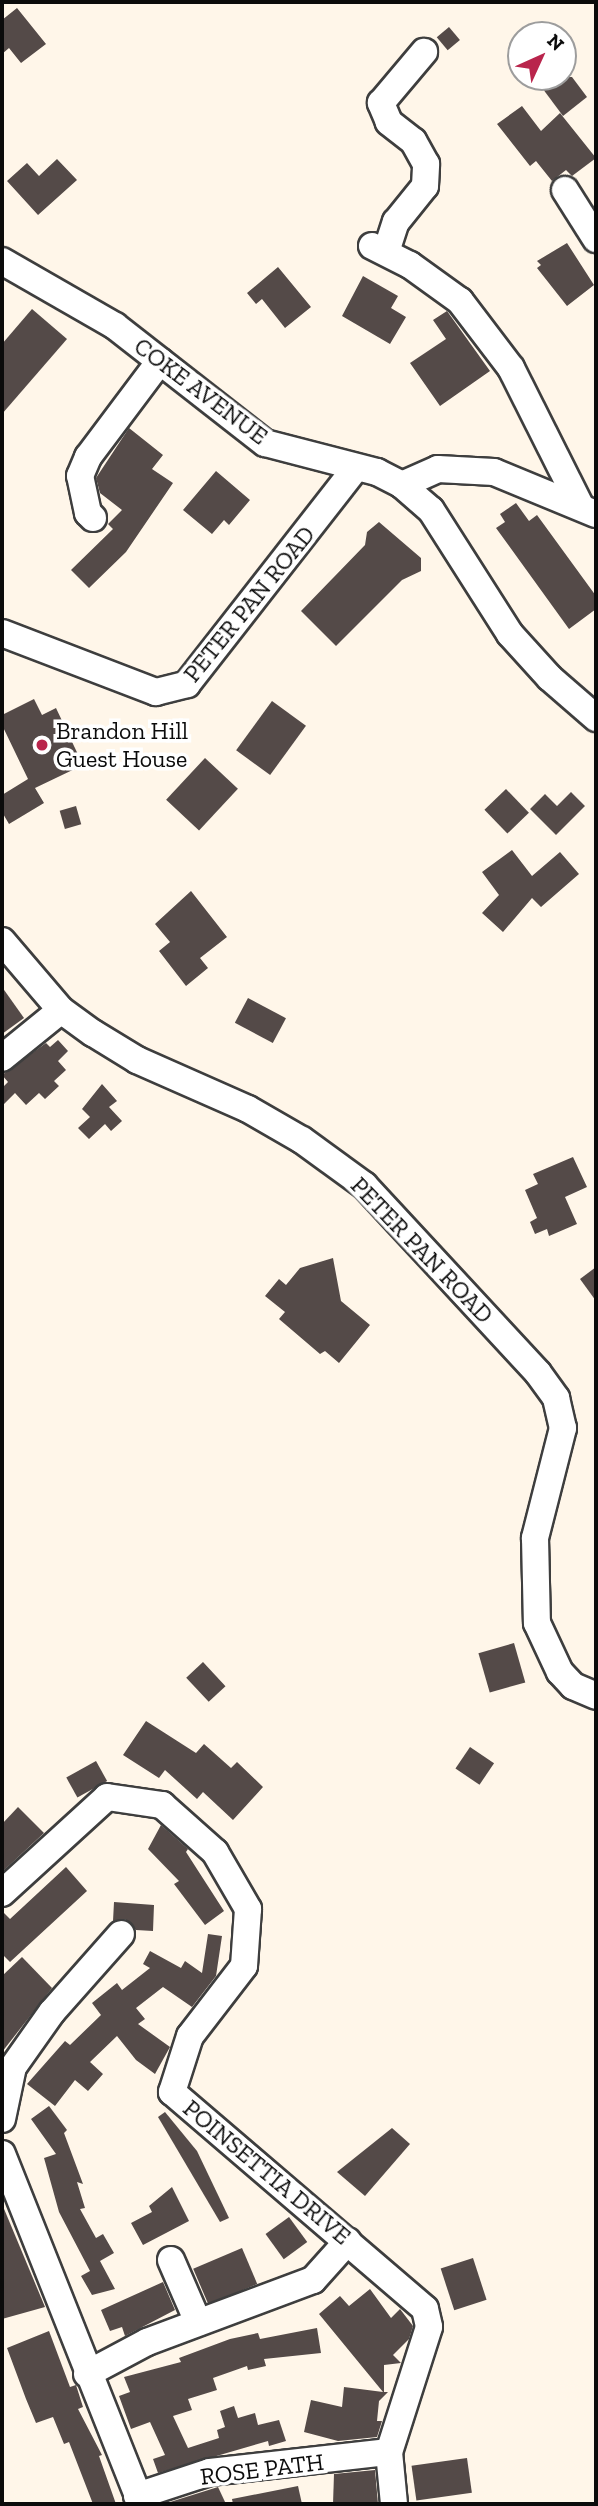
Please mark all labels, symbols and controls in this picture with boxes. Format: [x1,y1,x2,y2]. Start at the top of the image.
north arrow [507,21,577,91]
text: N [543,29,569,55]
street label: COKE AVENUE [128,331,274,451]
street label: PETER PAN ROAD [177,520,321,688]
place label: Brandon Hill Guest House [56,717,188,773]
marker: Brandon Hill Guest House [34,737,50,753]
street label: PETER PAN ROAD [345,1171,499,1329]
street label: POINSETTIA DRIVE [177,2093,357,2251]
street label: ROSE PATH [199,2447,325,2491]

